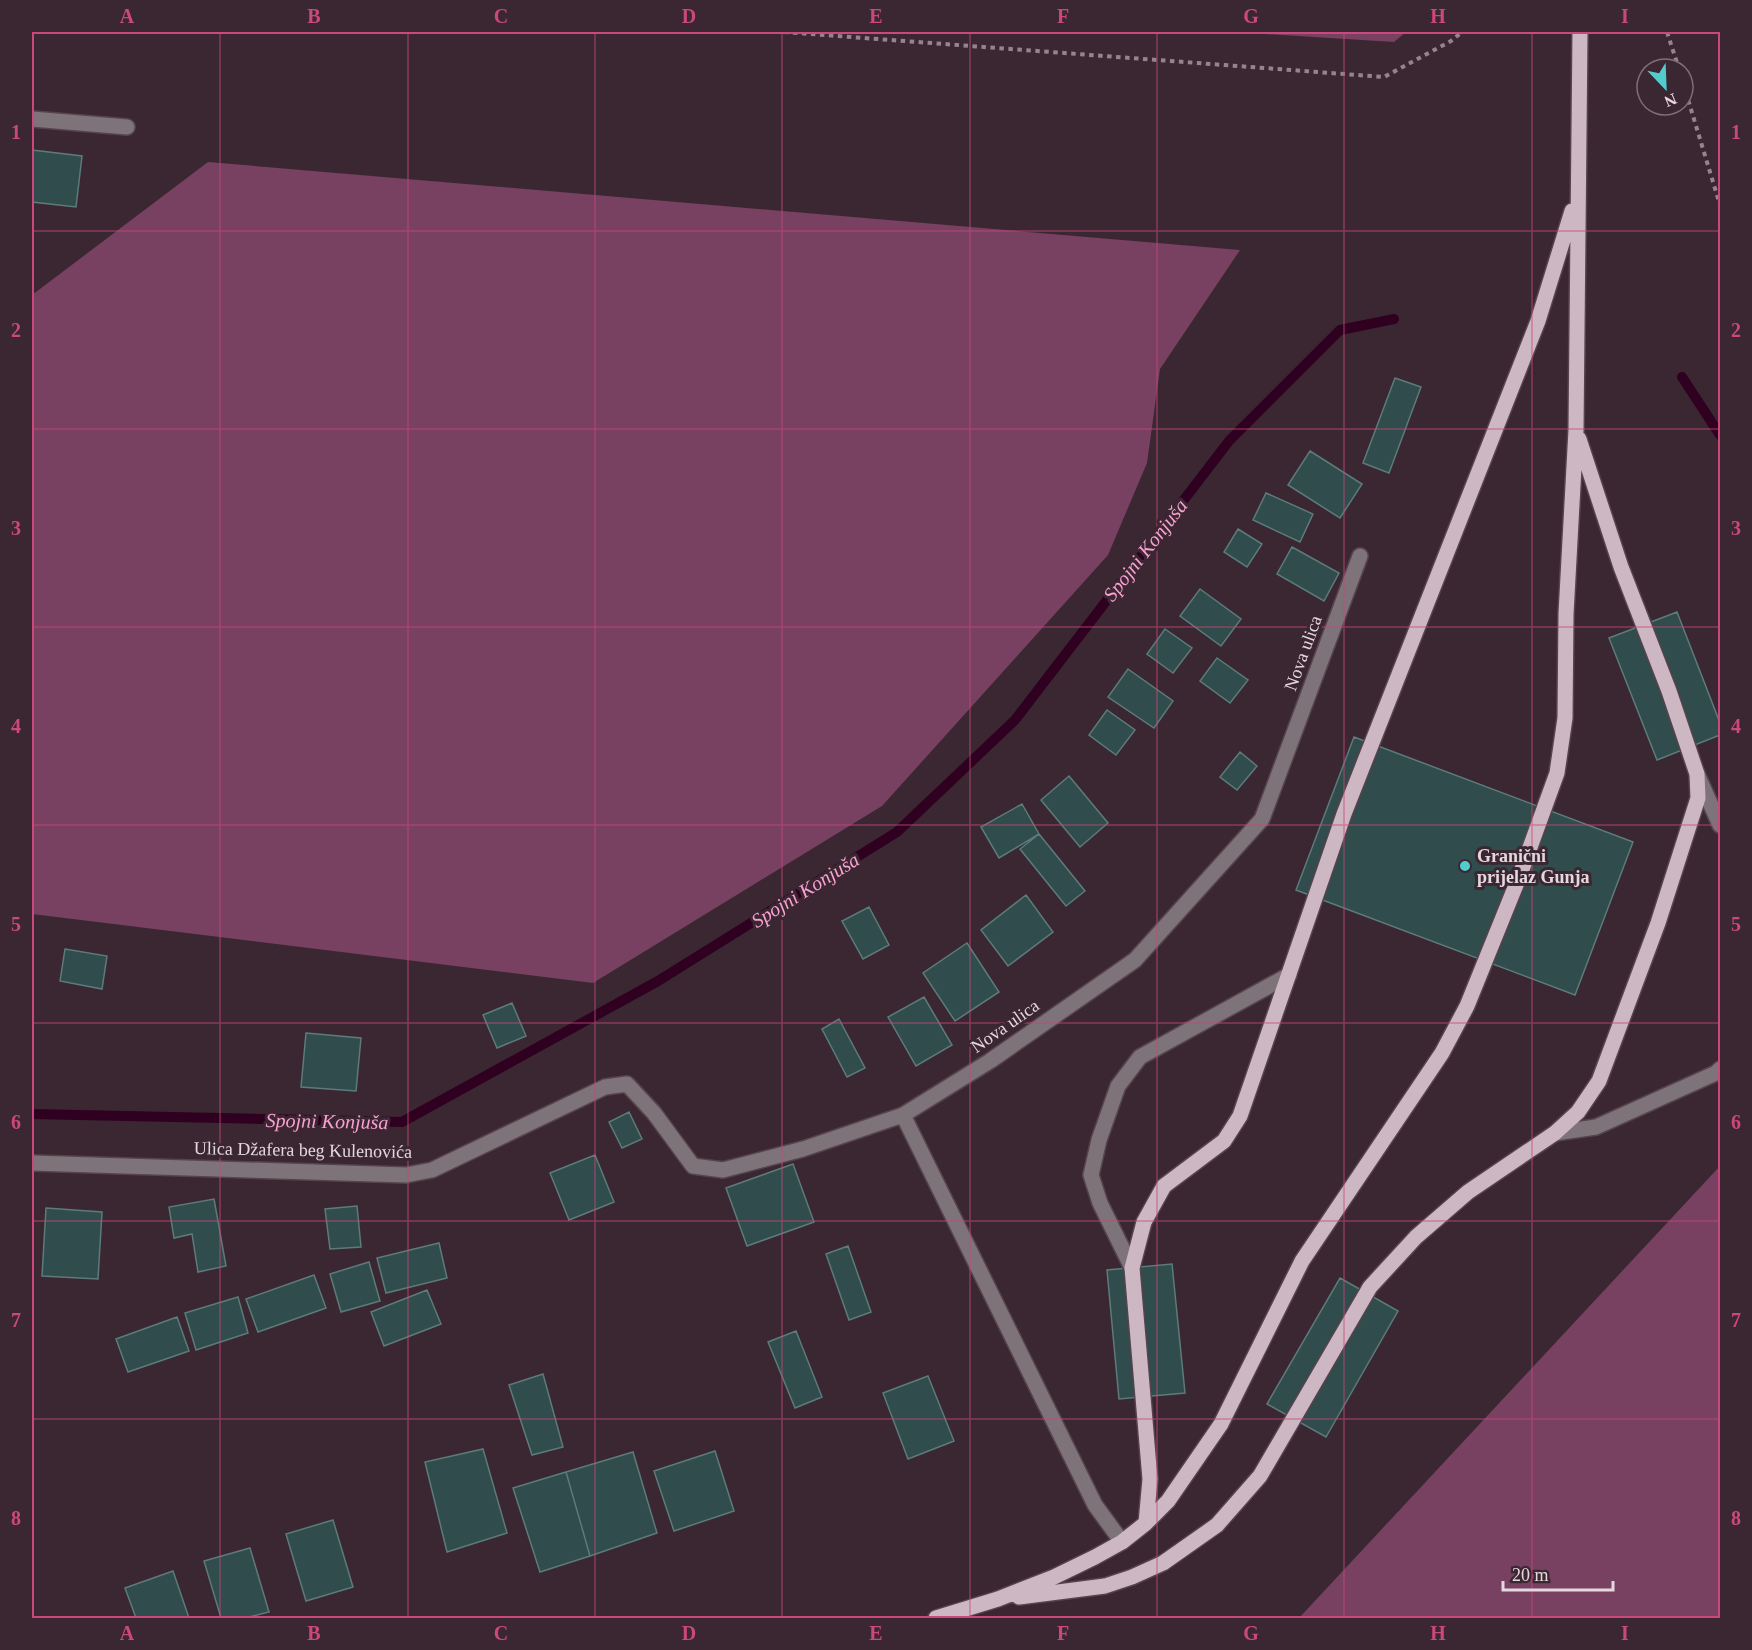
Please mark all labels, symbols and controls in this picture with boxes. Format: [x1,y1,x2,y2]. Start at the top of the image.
text: A [120,5,135,27]
text: B [307,5,321,27]
text: C [494,5,508,27]
text: D [682,5,696,27]
text: E [869,5,883,27]
text: F [1057,5,1069,27]
text: G [1243,5,1259,27]
text: H [1430,5,1446,27]
text: I [1621,5,1629,27]
north arrow [1635,57,1695,117]
text: N [1662,90,1679,111]
text: 1 [11,121,21,143]
text: 1 [1731,121,1741,143]
text: 2 [11,319,21,341]
text: 2 [1731,319,1741,341]
water label: Spojni Konjuša [1099,495,1192,606]
text: 3 [11,517,21,539]
text: 3 [1731,517,1741,539]
street label: Nova ulica [1280,613,1326,693]
text: 4 [11,715,21,737]
text: 4 [1731,715,1741,737]
place label: Granični prijelaz Gunja [1477,846,1590,887]
water label: Spojni Konjuša [747,848,863,933]
marker: Granični prijelaz Gunja [1458,859,1472,873]
text: 5 [11,913,21,935]
text: 5 [1731,913,1741,935]
street label: Nova ulica [967,995,1043,1057]
water label: Spojni Konjuša [265,1109,389,1134]
text: 6 [11,1111,21,1133]
text: 6 [1731,1111,1741,1133]
street label: Ulica Džafera beg Kulenovića [194,1138,412,1162]
text: 7 [11,1309,21,1331]
text: 7 [1731,1309,1741,1331]
text: 8 [11,1507,21,1529]
text: 8 [1731,1507,1741,1529]
scale bar [1503,1554,1612,1592]
text: 20 m [1512,1565,1549,1585]
text: A [120,1622,135,1644]
text: B [307,1622,321,1644]
text: C [494,1622,508,1644]
text: D [682,1622,696,1644]
text: E [869,1622,883,1644]
text: F [1057,1622,1069,1644]
text: G [1243,1622,1259,1644]
text: H [1430,1622,1446,1644]
text: I [1621,1622,1629,1644]

